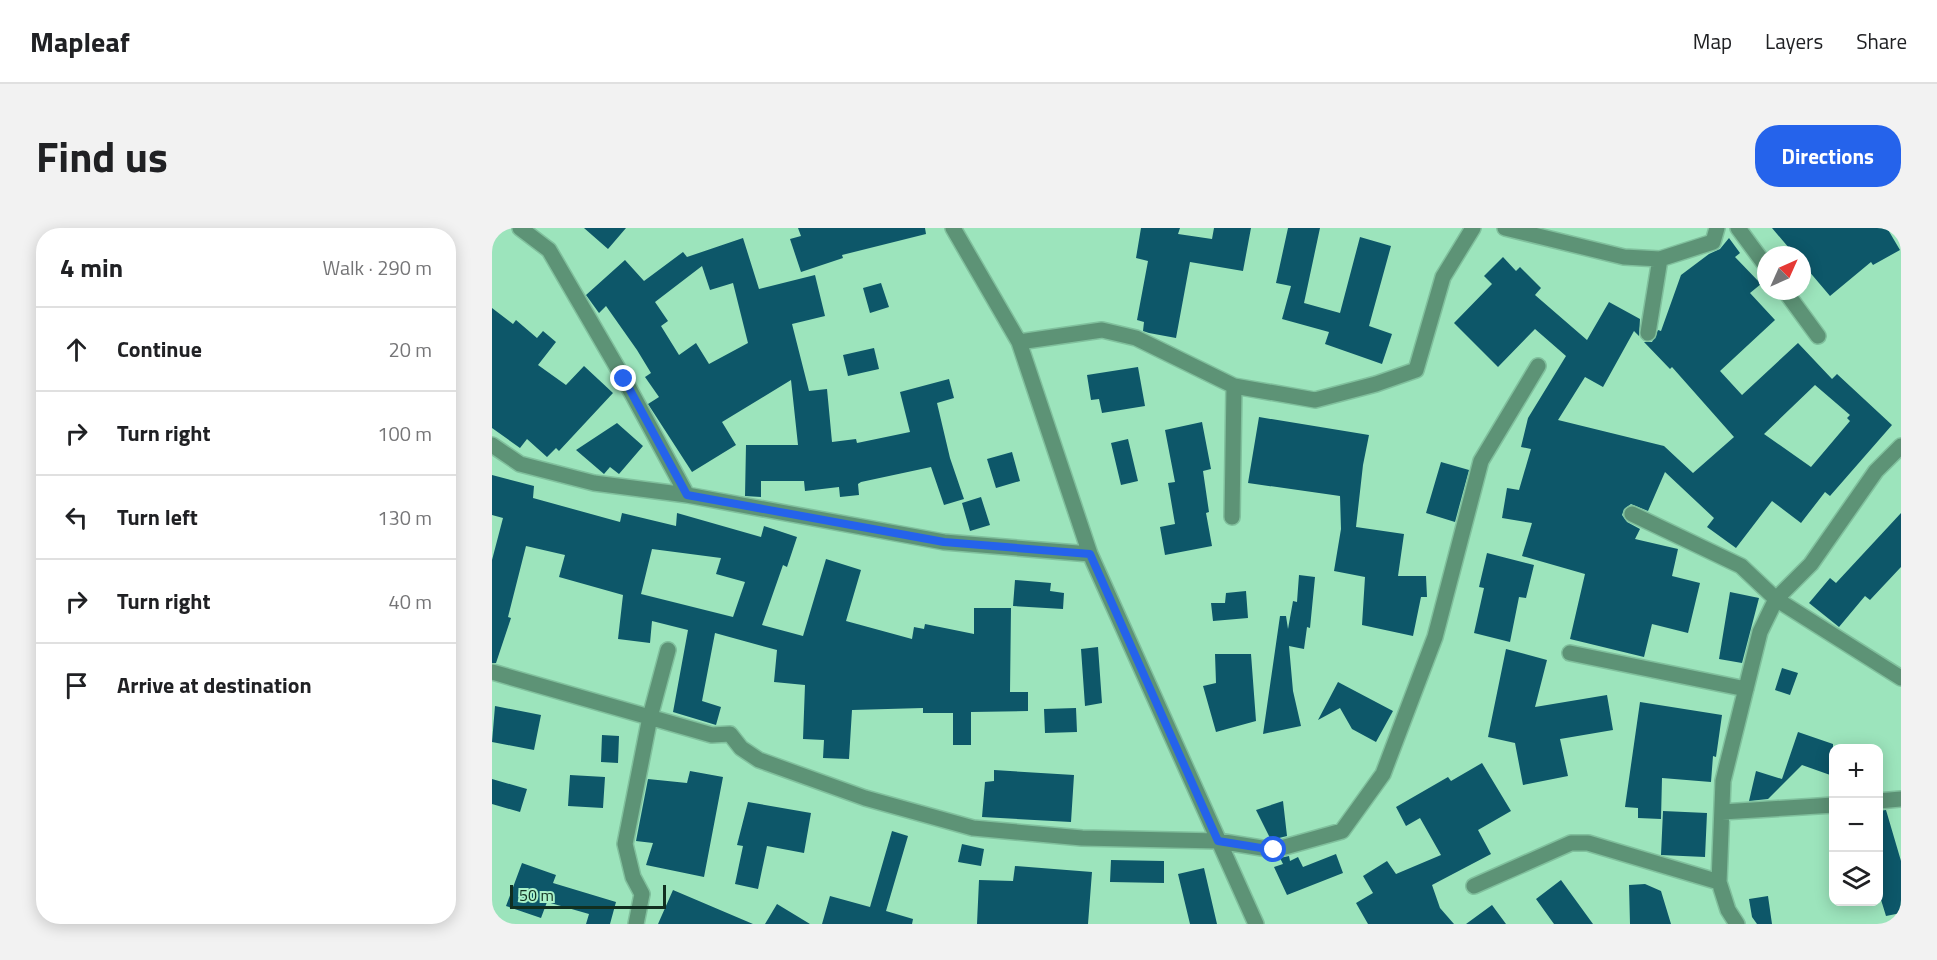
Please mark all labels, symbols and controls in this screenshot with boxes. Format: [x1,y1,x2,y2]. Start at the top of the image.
text: Mapleaf [30,20,130,63]
text: Map [1693,25,1732,57]
text: Layers [1765,25,1823,57]
text: Share [1856,25,1907,57]
text: Find us [36,124,168,188]
button: Directions [1755,125,1901,187]
north arrow [1757,246,1811,300]
text: 4 min [60,248,123,287]
text: Walk · 290 m [323,252,432,283]
text: Continue [117,332,202,366]
icon: ahead [60,333,93,366]
text: 20 m [388,334,432,365]
route end [610,365,636,391]
text: Turn right [117,416,211,450]
icon: right [60,417,93,450]
text: 100 m [377,418,432,449]
text: Turn left [117,500,198,534]
icon: left [60,501,93,534]
text: 130 m [377,502,432,533]
text: Turn right [117,584,211,618]
icon: right [60,585,93,618]
text: 40 m [388,586,432,617]
text: Arrive at destination [117,668,312,702]
icon: arrive [60,669,93,702]
map controls [1829,744,1883,906]
button: + [1829,744,1883,798]
button: − [1829,798,1883,852]
route start [1260,836,1286,862]
button: layers [1829,852,1883,906]
scale bar [510,882,666,910]
text: 50 m [519,883,554,907]

